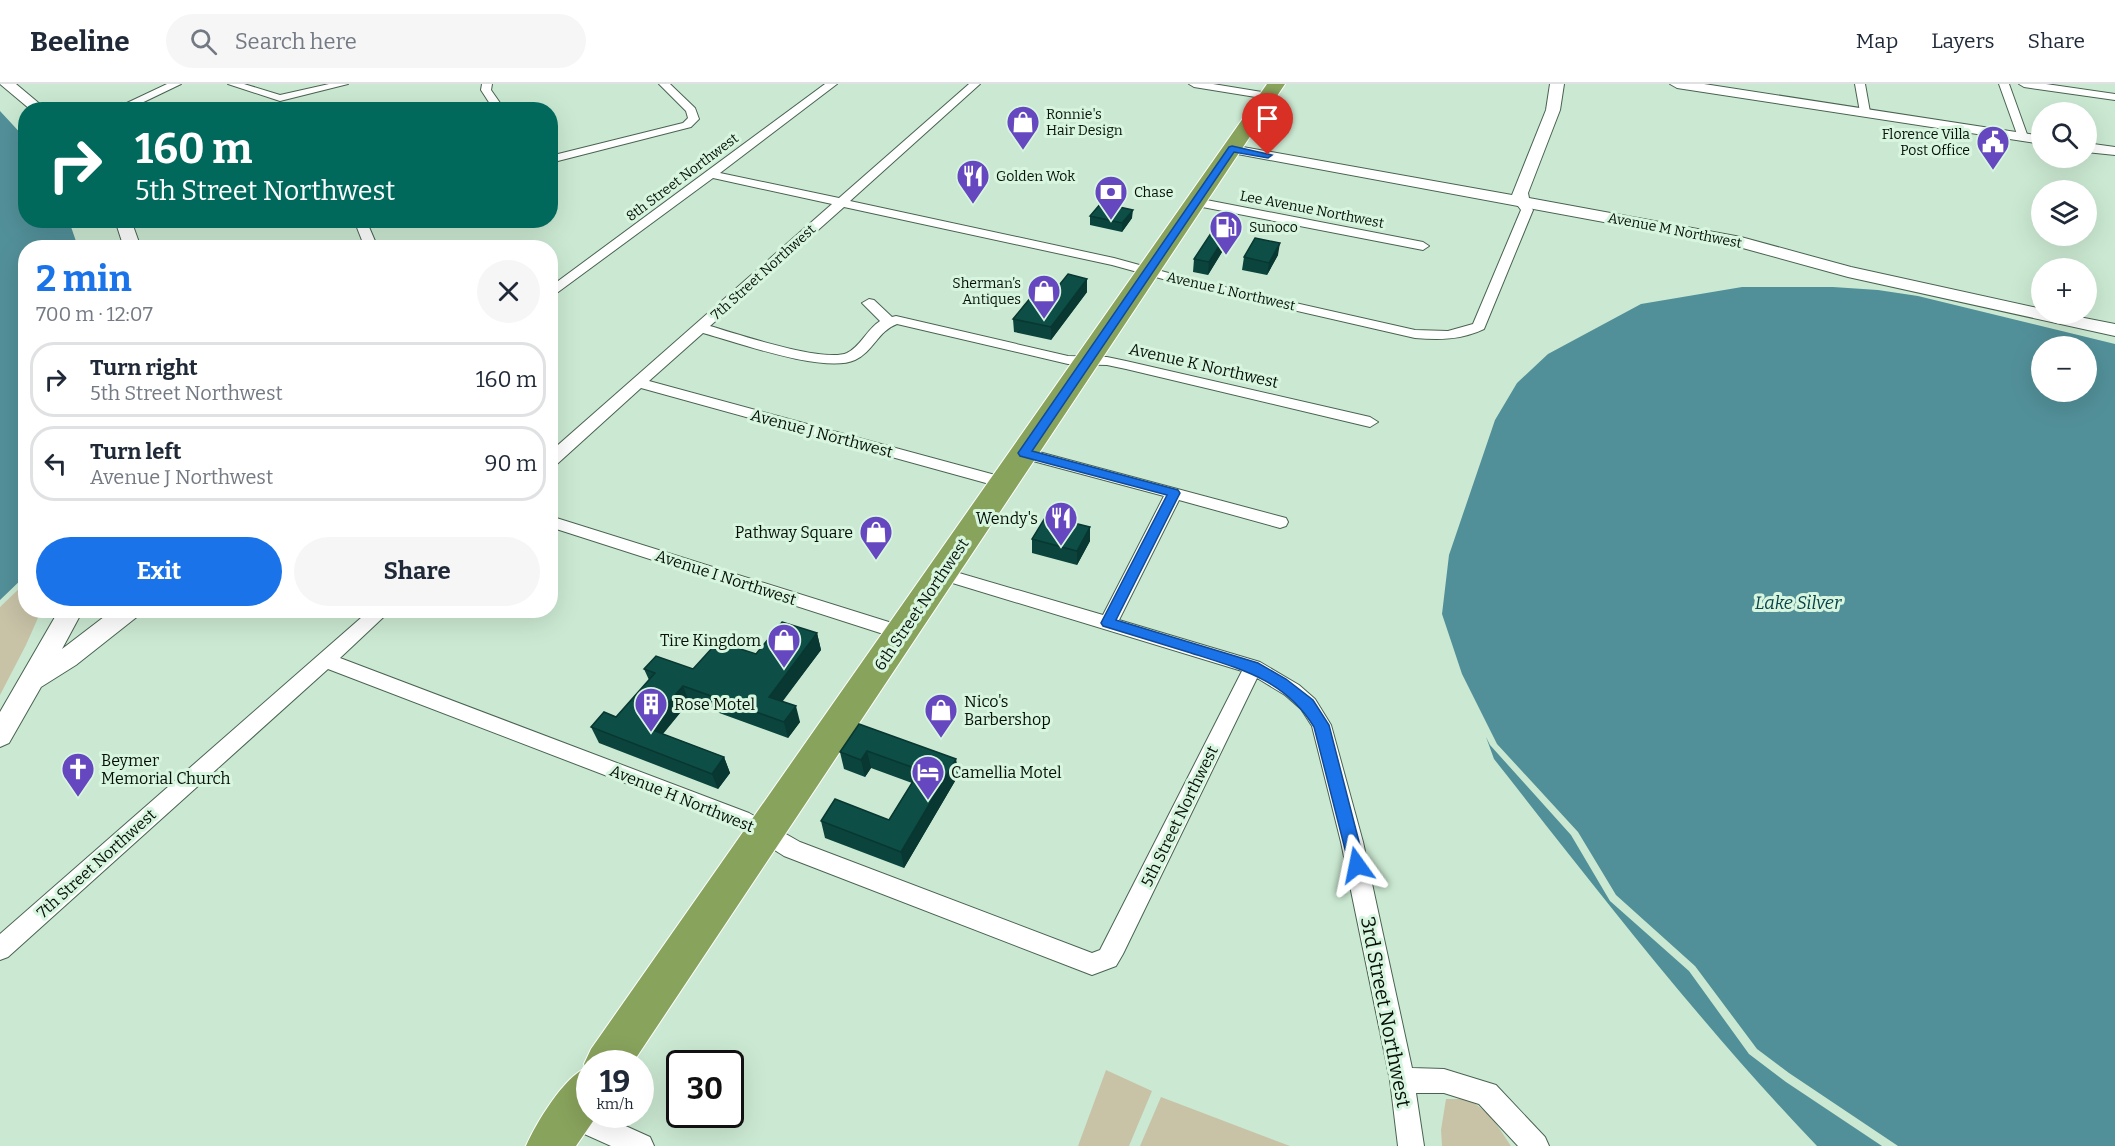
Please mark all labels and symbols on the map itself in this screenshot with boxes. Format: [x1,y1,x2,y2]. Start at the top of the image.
pin [1242,93,1293,155]
shop icon: Ronnie's Hair Design [1005,104,1041,151]
place label: Ronnie's Hair Design [1046,106,1123,139]
public building icon: Florence Villa Post Office [1975,124,2011,171]
place label: Florence Villa Post Office [1882,126,1970,159]
street label: 8th Street Northwest [623,130,742,225]
restaurant icon: Golden Wok [955,158,991,205]
place label: Golden Wok [996,168,1075,185]
bank icon: Chase [1093,174,1129,221]
place label: Chase [1134,184,1173,201]
street label: Lee Avenue Northwest [1238,187,1385,232]
fuel station icon: Sunoco [1208,209,1244,256]
street label: Avenue M Northwest [1607,209,1743,252]
place label: Sunoco [1249,219,1298,236]
street label: 7th Street Northwest [708,221,819,324]
street label: Avenue L Northwest [1165,268,1297,315]
shop icon: Sherman’s Antiques [1026,273,1062,320]
place label: Sherman’s Antiques [952,275,1021,308]
street label: Avenue K Northwest [1127,339,1281,392]
street label: Avenue J Northwest [749,405,895,462]
restaurant icon: Wendy's [1043,500,1079,547]
place label: Wendy's [976,509,1038,528]
shop icon: Pathway Square [858,514,894,561]
place label: Pathway Square [735,523,853,542]
street label: 6th Street Northwest [870,535,973,674]
street label: Avenue I Northwest [653,546,799,609]
water label: Lake Silver [1755,592,1842,614]
shop icon: Tire Kingdom [766,622,802,669]
place label: Tire Kingdom [660,631,761,650]
building icon: Rose Motel [633,686,669,733]
shop icon: Nico's Barbershop [923,692,959,739]
place label: Nico's Barbershop [964,692,1051,729]
place label: Rose Motel [674,695,756,714]
street label: 5th Street Northwest [1137,743,1222,890]
church icon: Beymer Memorial Church [60,751,96,798]
place label: Beymer Memorial Church [101,751,231,788]
hotel icon: Camellia Motel [910,754,946,801]
street label: Avenue H Northwest [607,761,757,836]
place label: Camellia Motel [951,763,1062,782]
street label: 7th Street Northwest [33,805,160,922]
position arrow [1325,833,1389,897]
street label: 3rd Street Northwest [1356,915,1416,1109]
speed limit sign: 30 [666,1050,744,1128]

